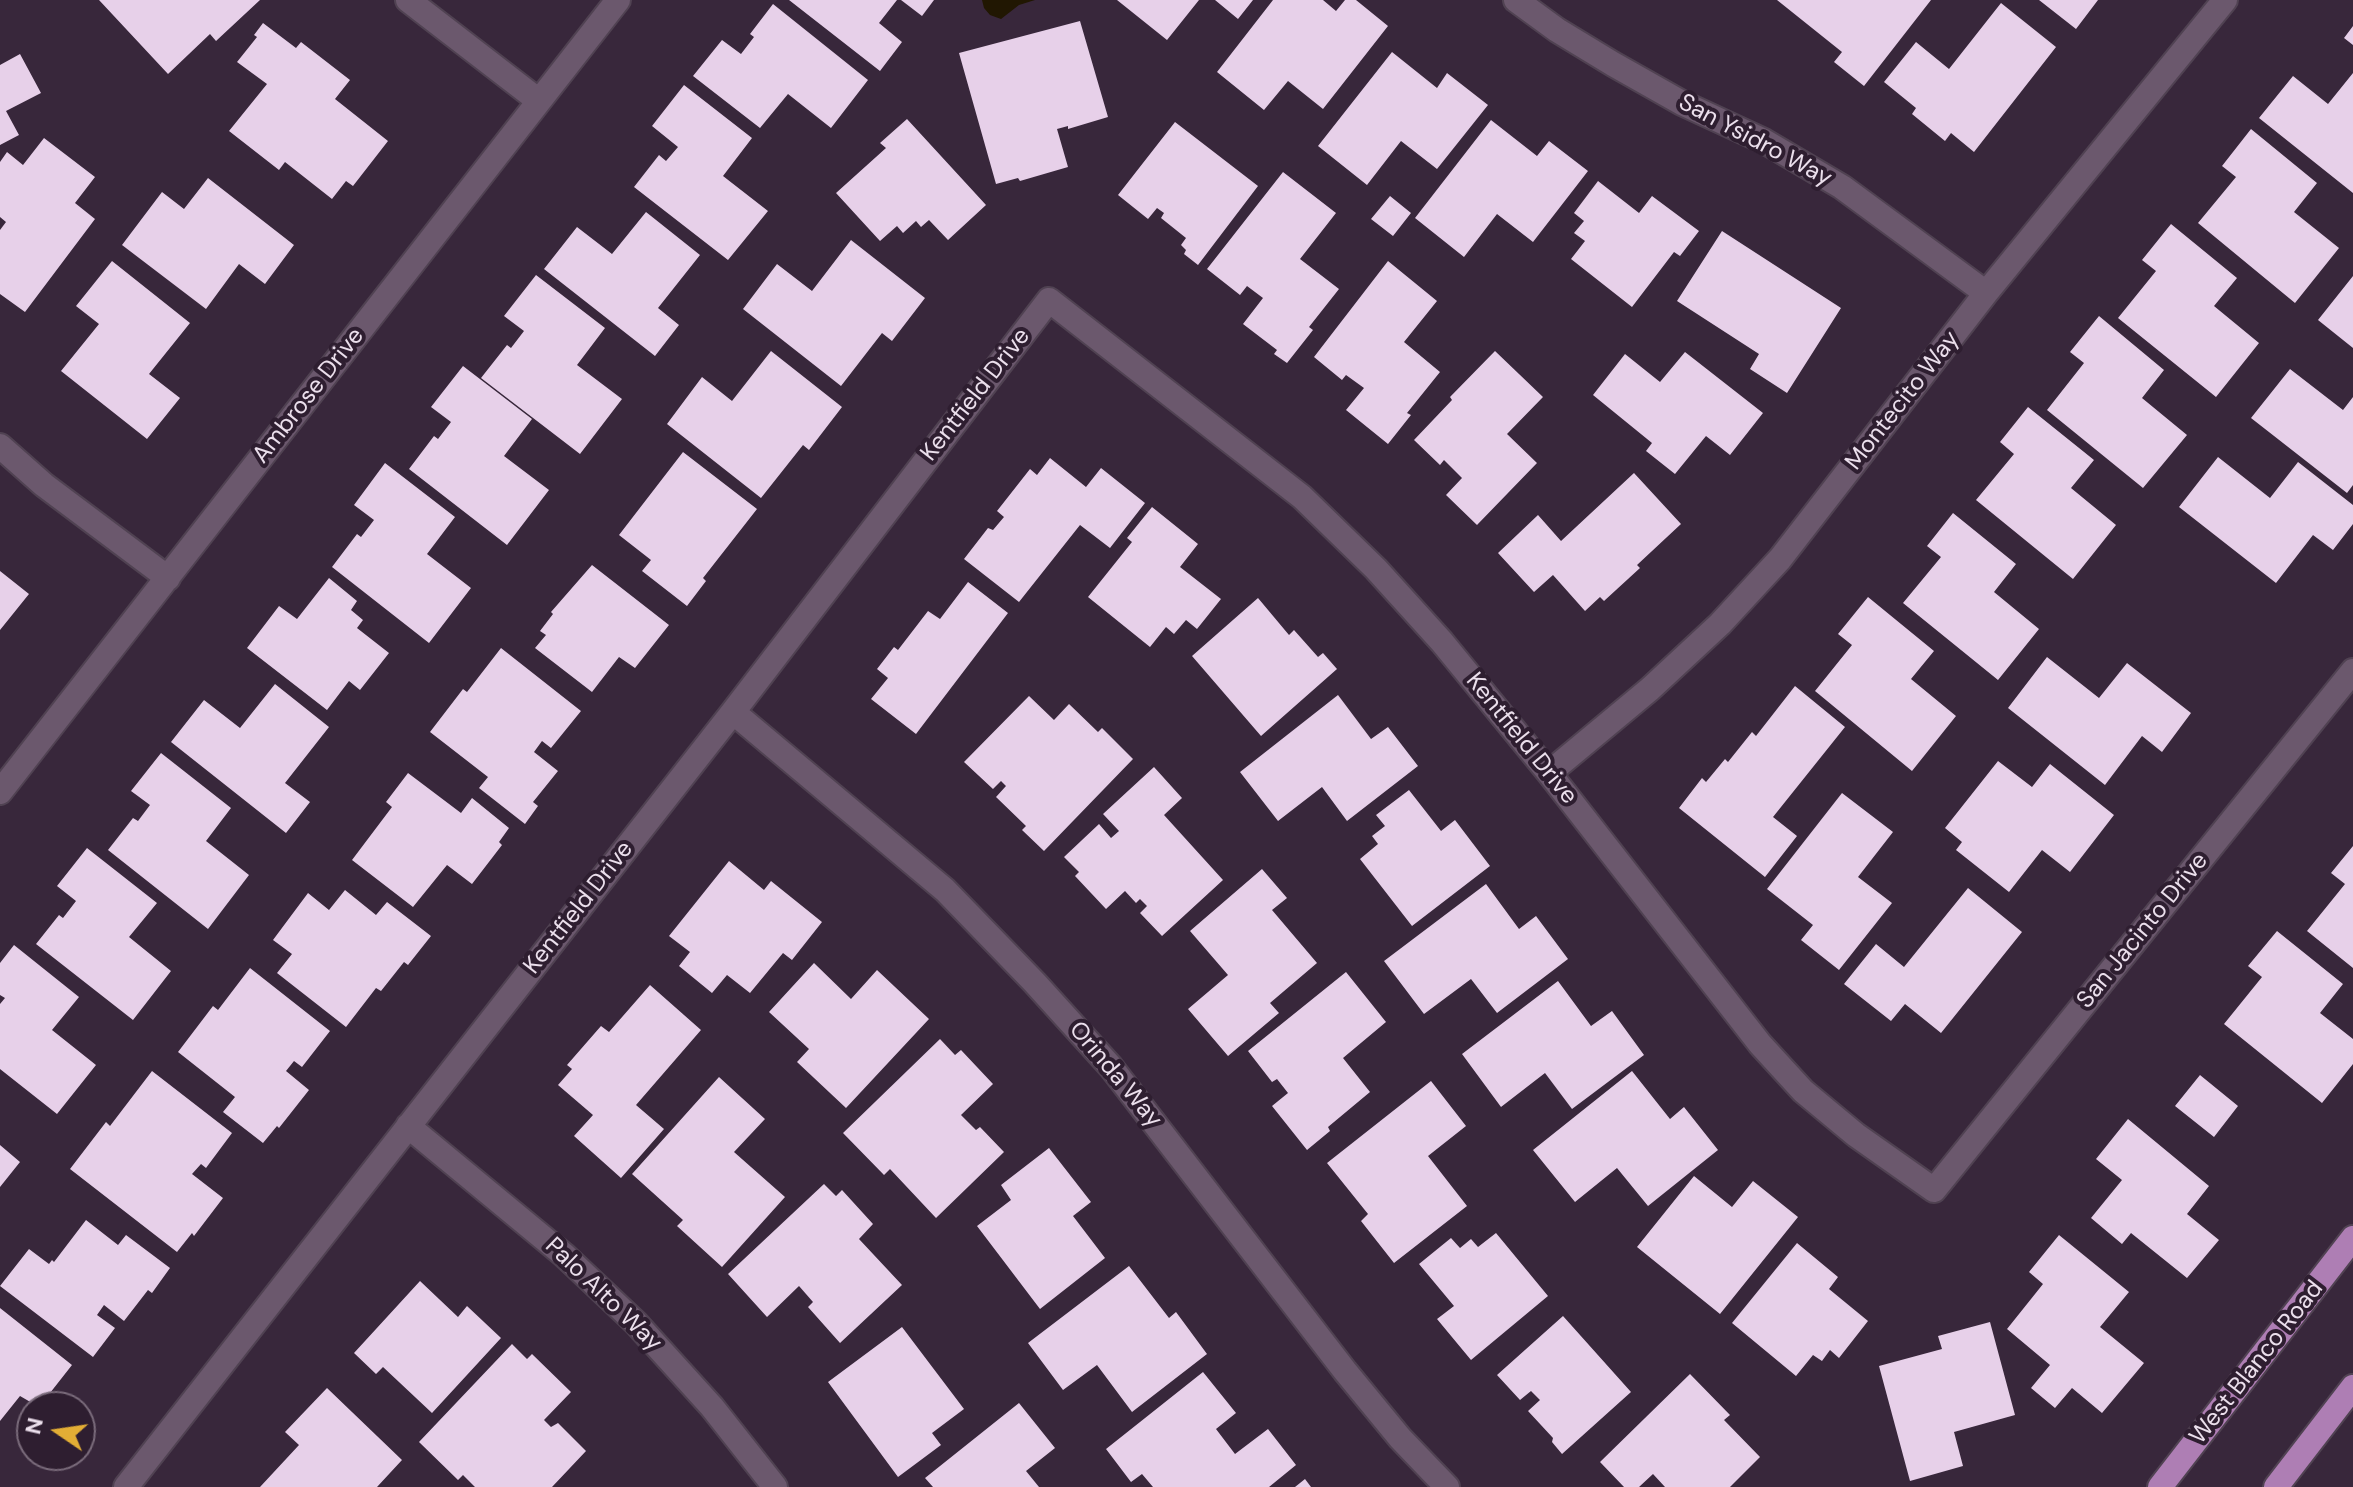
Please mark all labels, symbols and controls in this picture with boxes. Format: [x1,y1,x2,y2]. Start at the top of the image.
street label: San Ysidro Way [1673,89,1837,193]
street label: Ambrose Drive [247,323,371,469]
street label: Kentfield Drive [915,323,1037,467]
street label: Montecito Way [1840,326,1966,476]
street label: Kentfield Drive [1459,667,1583,811]
street label: Kentfield Drive [518,836,640,980]
street label: San Jacinto Drive [2071,847,2215,1015]
street label: Orinda Way [1062,1016,1168,1134]
street label: Palo Alto Way [539,1232,667,1358]
street label: West Blanco Road [2184,1275,2330,1451]
north arrow [16,1391,96,1471]
text: N [18,1415,50,1437]

